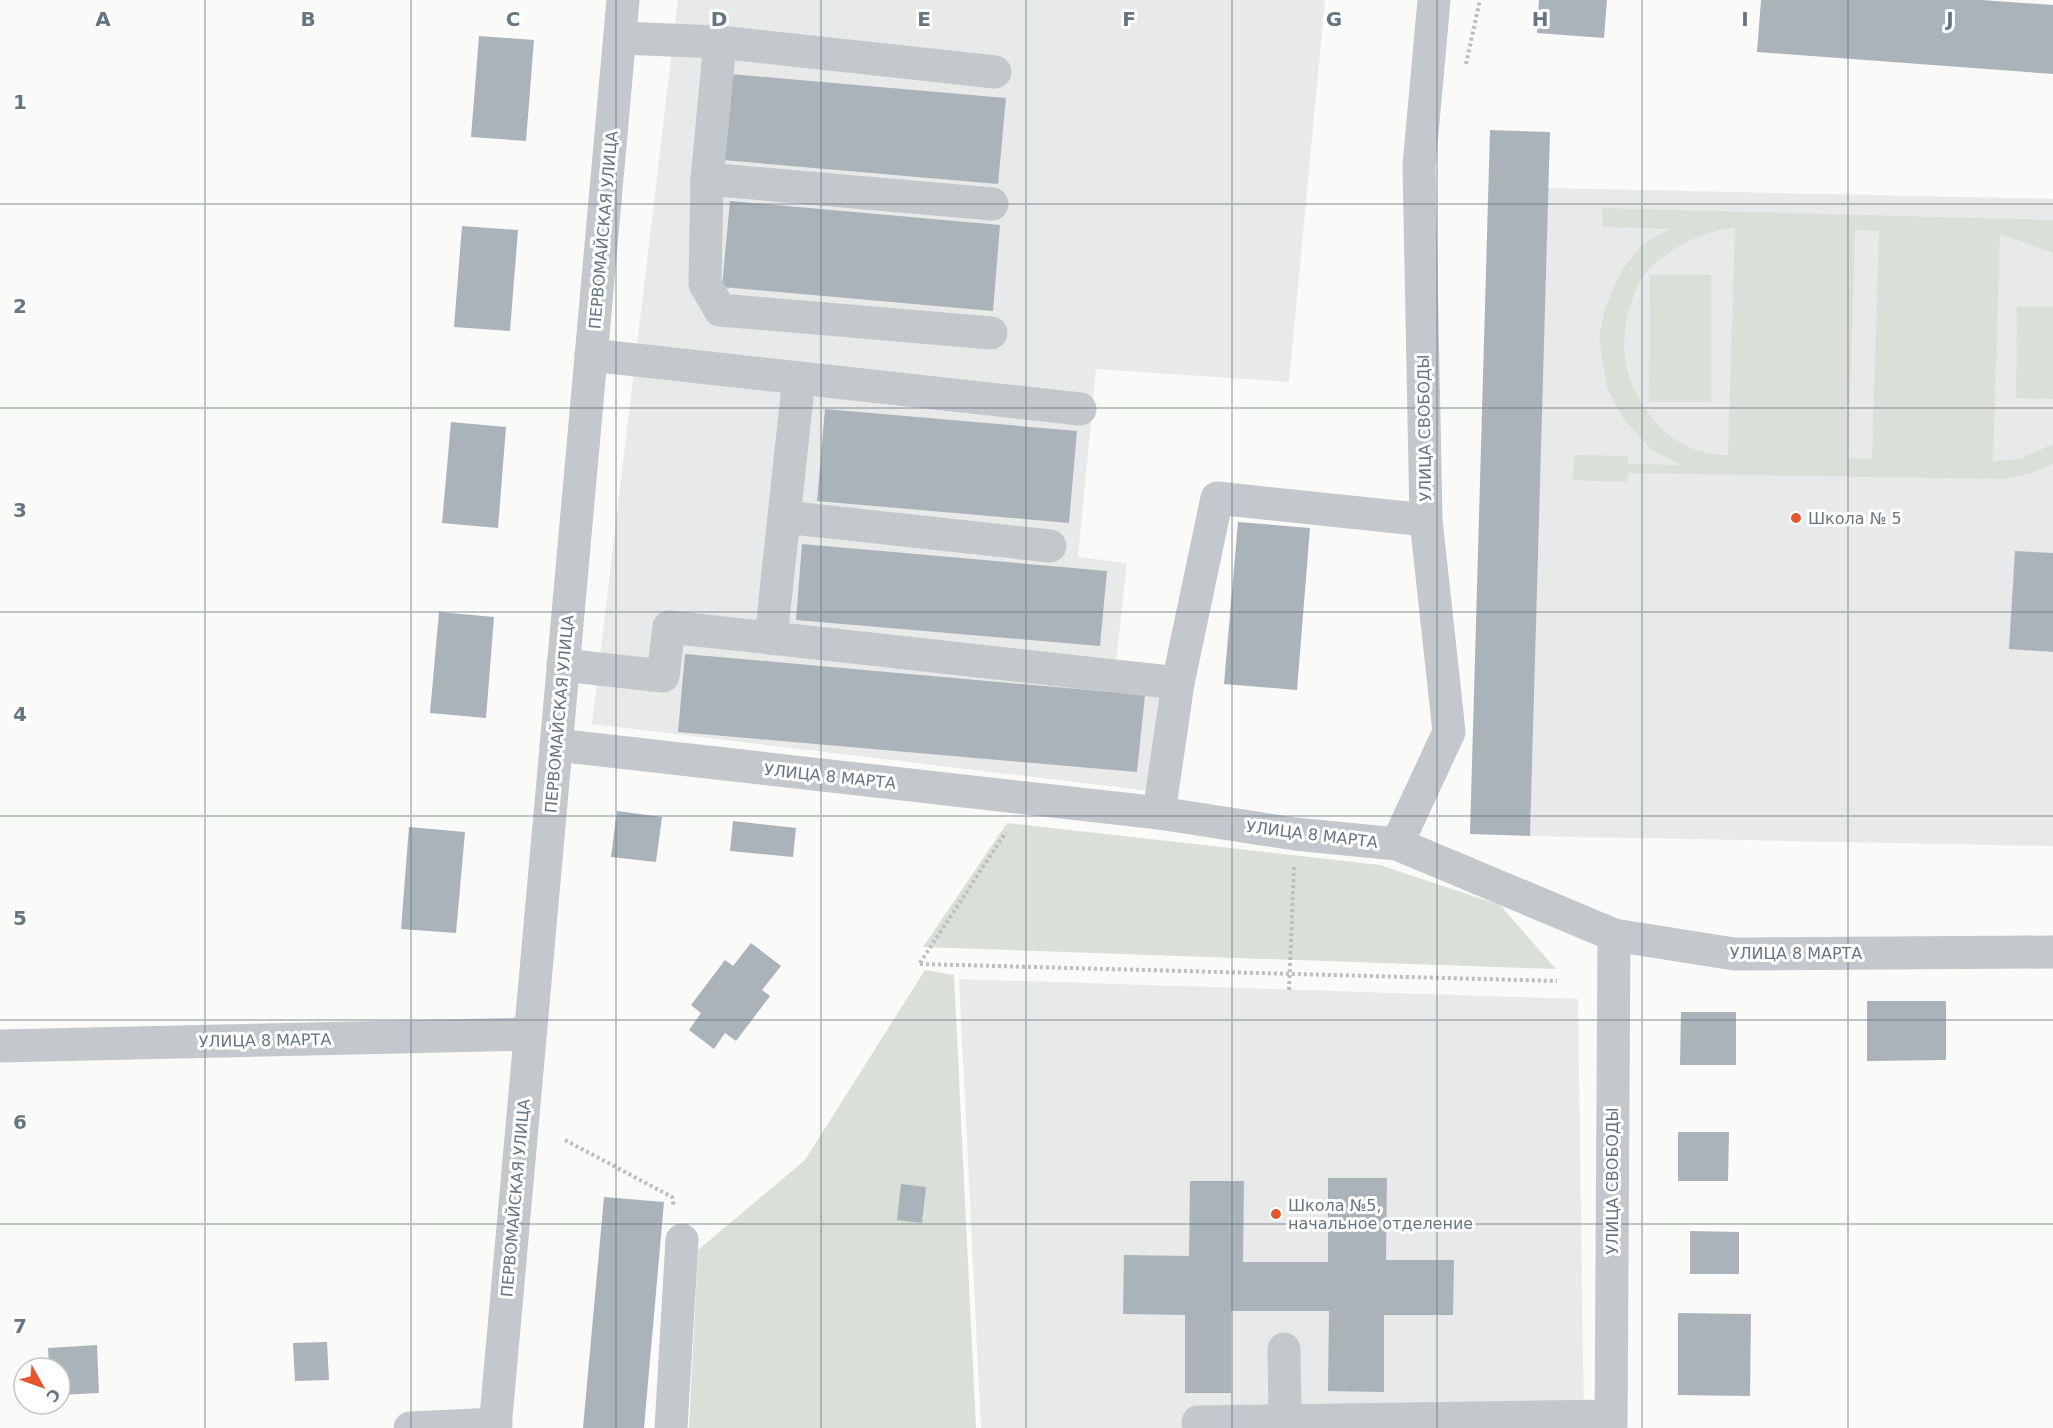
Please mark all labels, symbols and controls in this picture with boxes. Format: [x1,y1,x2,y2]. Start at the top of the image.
text: A [95,7,111,31]
text: B [300,7,316,31]
text: C [506,7,520,31]
text: D [711,7,727,31]
text: E [917,7,931,31]
text: F [1122,7,1136,31]
text: G [1326,7,1342,31]
text: H [1532,7,1548,31]
text: I [1741,7,1749,31]
text: J [1944,7,1954,31]
text: 1 [13,90,27,114]
street label: ПЕРВОМАЙСКАЯ УЛИЦА [585,130,622,330]
text: 2 [13,294,27,318]
street label: УЛИЦА СВОБОДЫ [1414,354,1435,502]
text: 3 [13,498,27,522]
place label: Школа № 5 [1808,509,1902,528]
marker: Школа № 5 [1789,511,1803,525]
street label: ПЕРВОМАЙСКАЯ УЛИЦА [541,614,578,814]
text: 4 [13,702,27,726]
street label: УЛИЦА 8 МАРТА [763,760,897,793]
street label: УЛИЦА 8 МАРТА [1245,817,1379,852]
text: 5 [13,906,27,930]
street label: УЛИЦА 8 МАРТА [1730,944,1862,963]
street label: УЛИЦА 8 МАРТА [199,1030,332,1051]
street label: ПЕРВОМАЙСКАЯ УЛИЦА [497,1098,534,1298]
street label: УЛИЦА СВОБОДЫ [1603,1107,1622,1255]
text: 6 [13,1110,27,1134]
place label: Школа №5, начальное отделение [1288,1196,1473,1233]
marker: Школа №5, начальное отделение [1269,1207,1283,1221]
text: 7 [13,1314,27,1338]
north arrow [12,1356,72,1416]
text: С [42,1385,64,1406]

